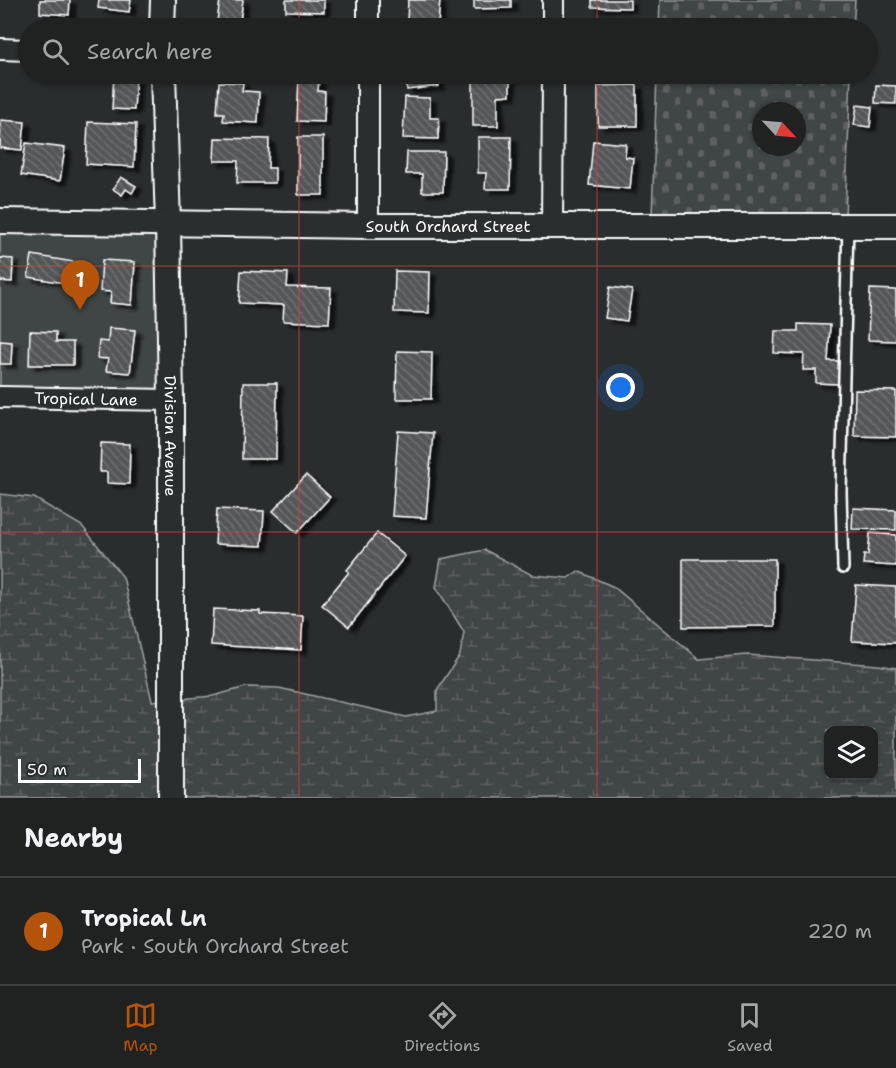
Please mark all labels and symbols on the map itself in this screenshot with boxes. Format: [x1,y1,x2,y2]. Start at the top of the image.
north arrow [752,102,806,156]
street label: South Orchard Street [366,216,530,237]
pin: 1 [60,260,100,310]
your location [606,373,635,402]
street label: Division Avenue [160,375,181,496]
street label: Tropical Lane [34,388,138,410]
scale bar [18,756,141,784]

